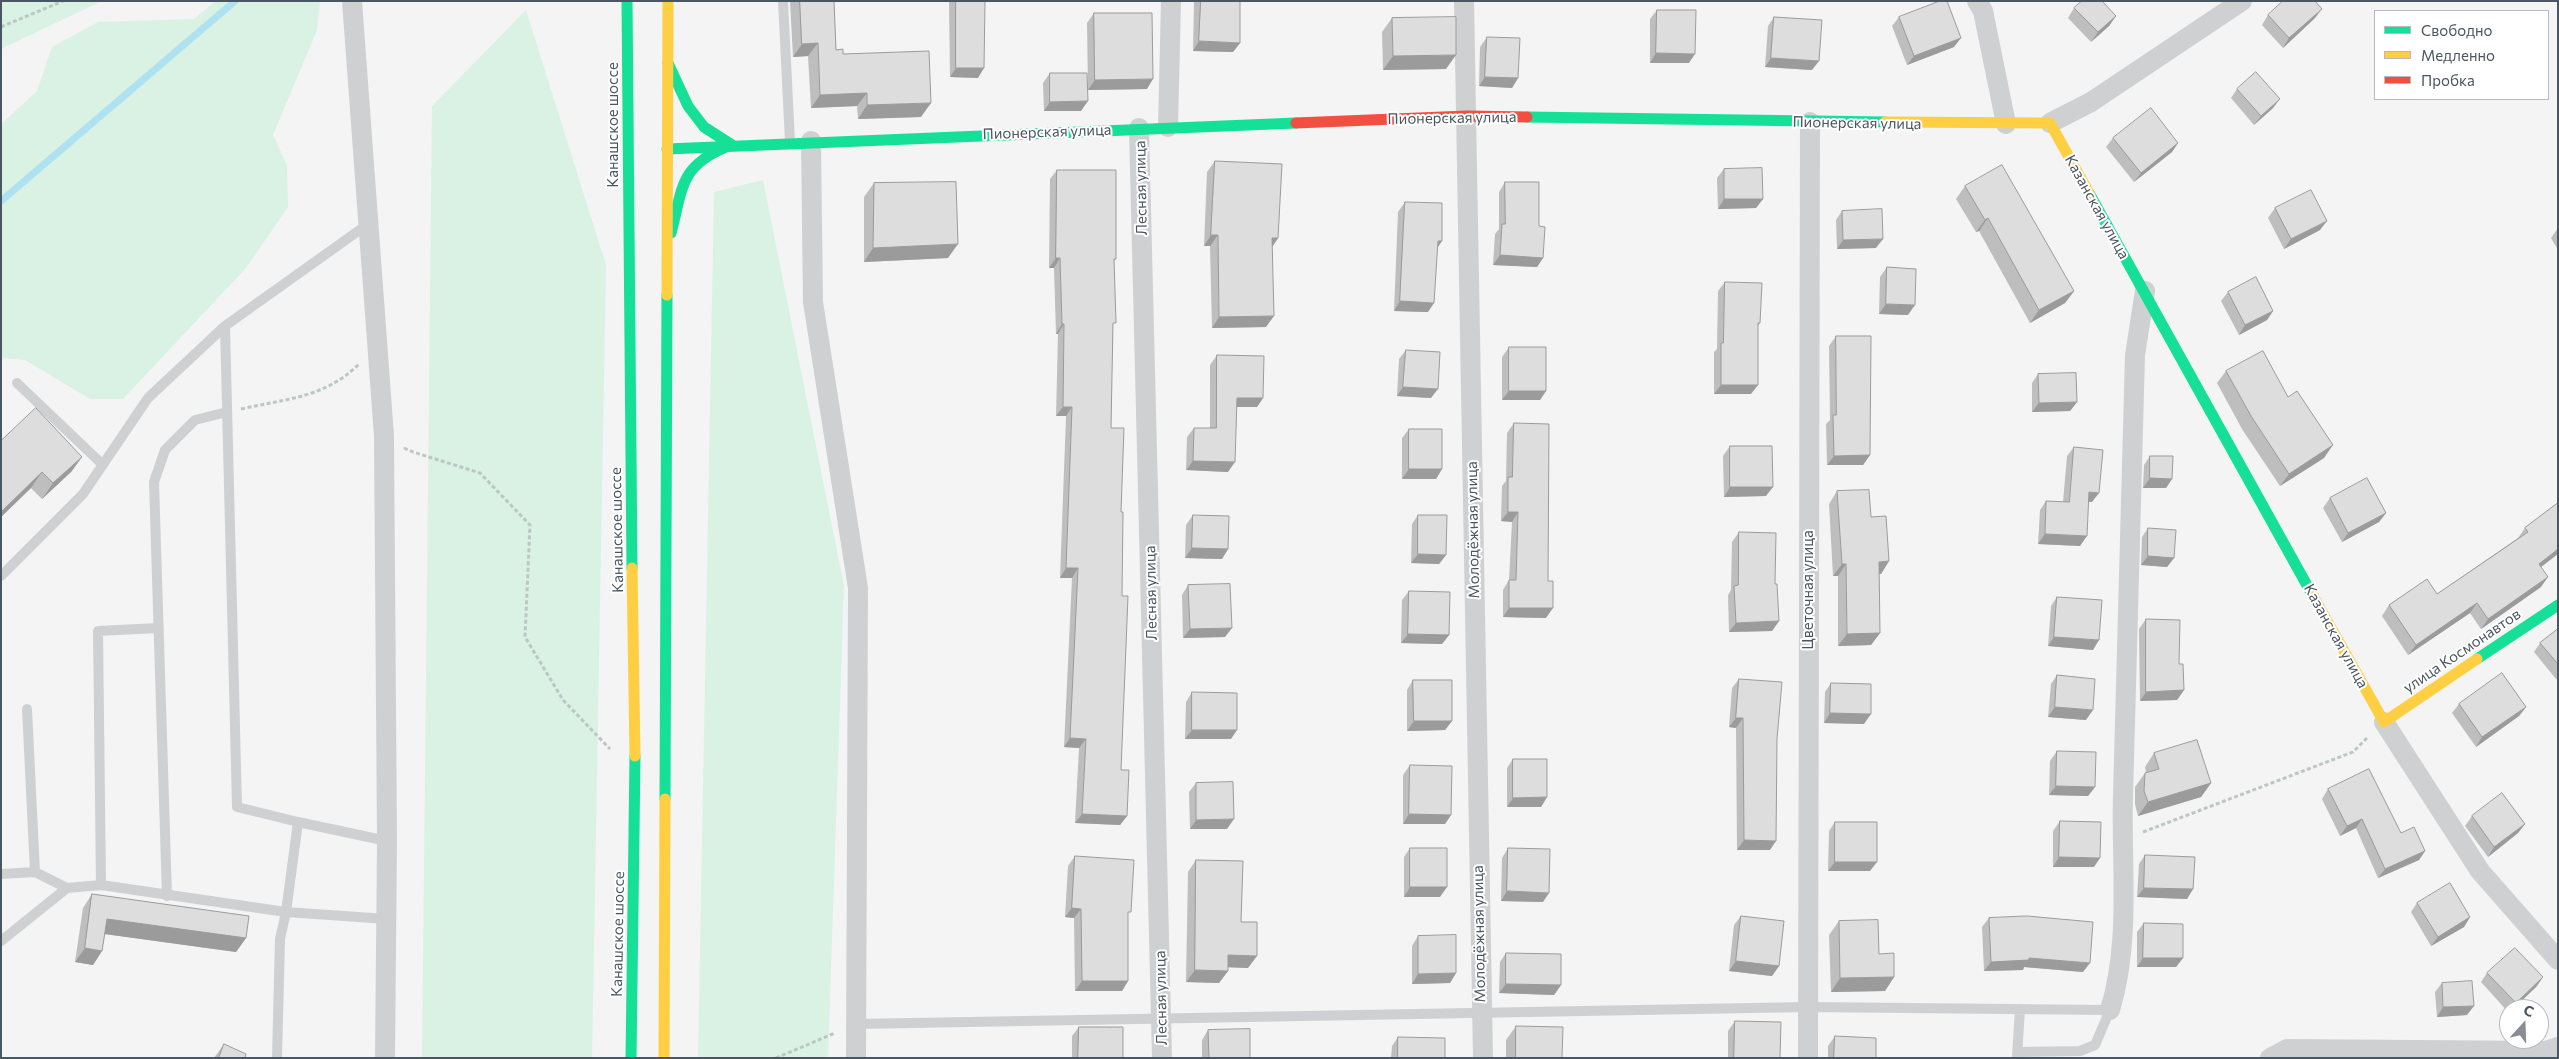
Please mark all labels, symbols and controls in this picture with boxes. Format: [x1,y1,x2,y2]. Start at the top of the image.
legend [2374,10,2549,100]
text: Свободно [2421,21,2492,39]
text: Медленно [2421,46,2495,64]
street label: Канашское шоссе [604,62,622,188]
text: Пробка [2421,71,2475,89]
street label: Пионерская улица [1387,108,1517,128]
street label: Пионерская улица [1792,113,1922,133]
street label: Пионерская улица [982,121,1112,143]
street label: Лесная улица [1131,140,1151,236]
street label: Казанская улица [2061,152,2133,262]
street label: Молодёжная улица [1463,461,1483,599]
street label: Канашское шоссе [607,467,627,593]
street label: Цветочная улица [1799,530,1817,650]
street label: Лесная улица [1141,545,1161,641]
street label: Казанская улица [2300,581,2372,691]
street label: улица Космонавтов [2400,605,2524,697]
street label: Молодёжная улица [1469,865,1489,1003]
street label: Канашское шоссе [608,871,628,997]
street label: Лесная улица [1151,950,1171,1046]
north arrow [2499,999,2549,1049]
text: С [2522,1001,2536,1020]

